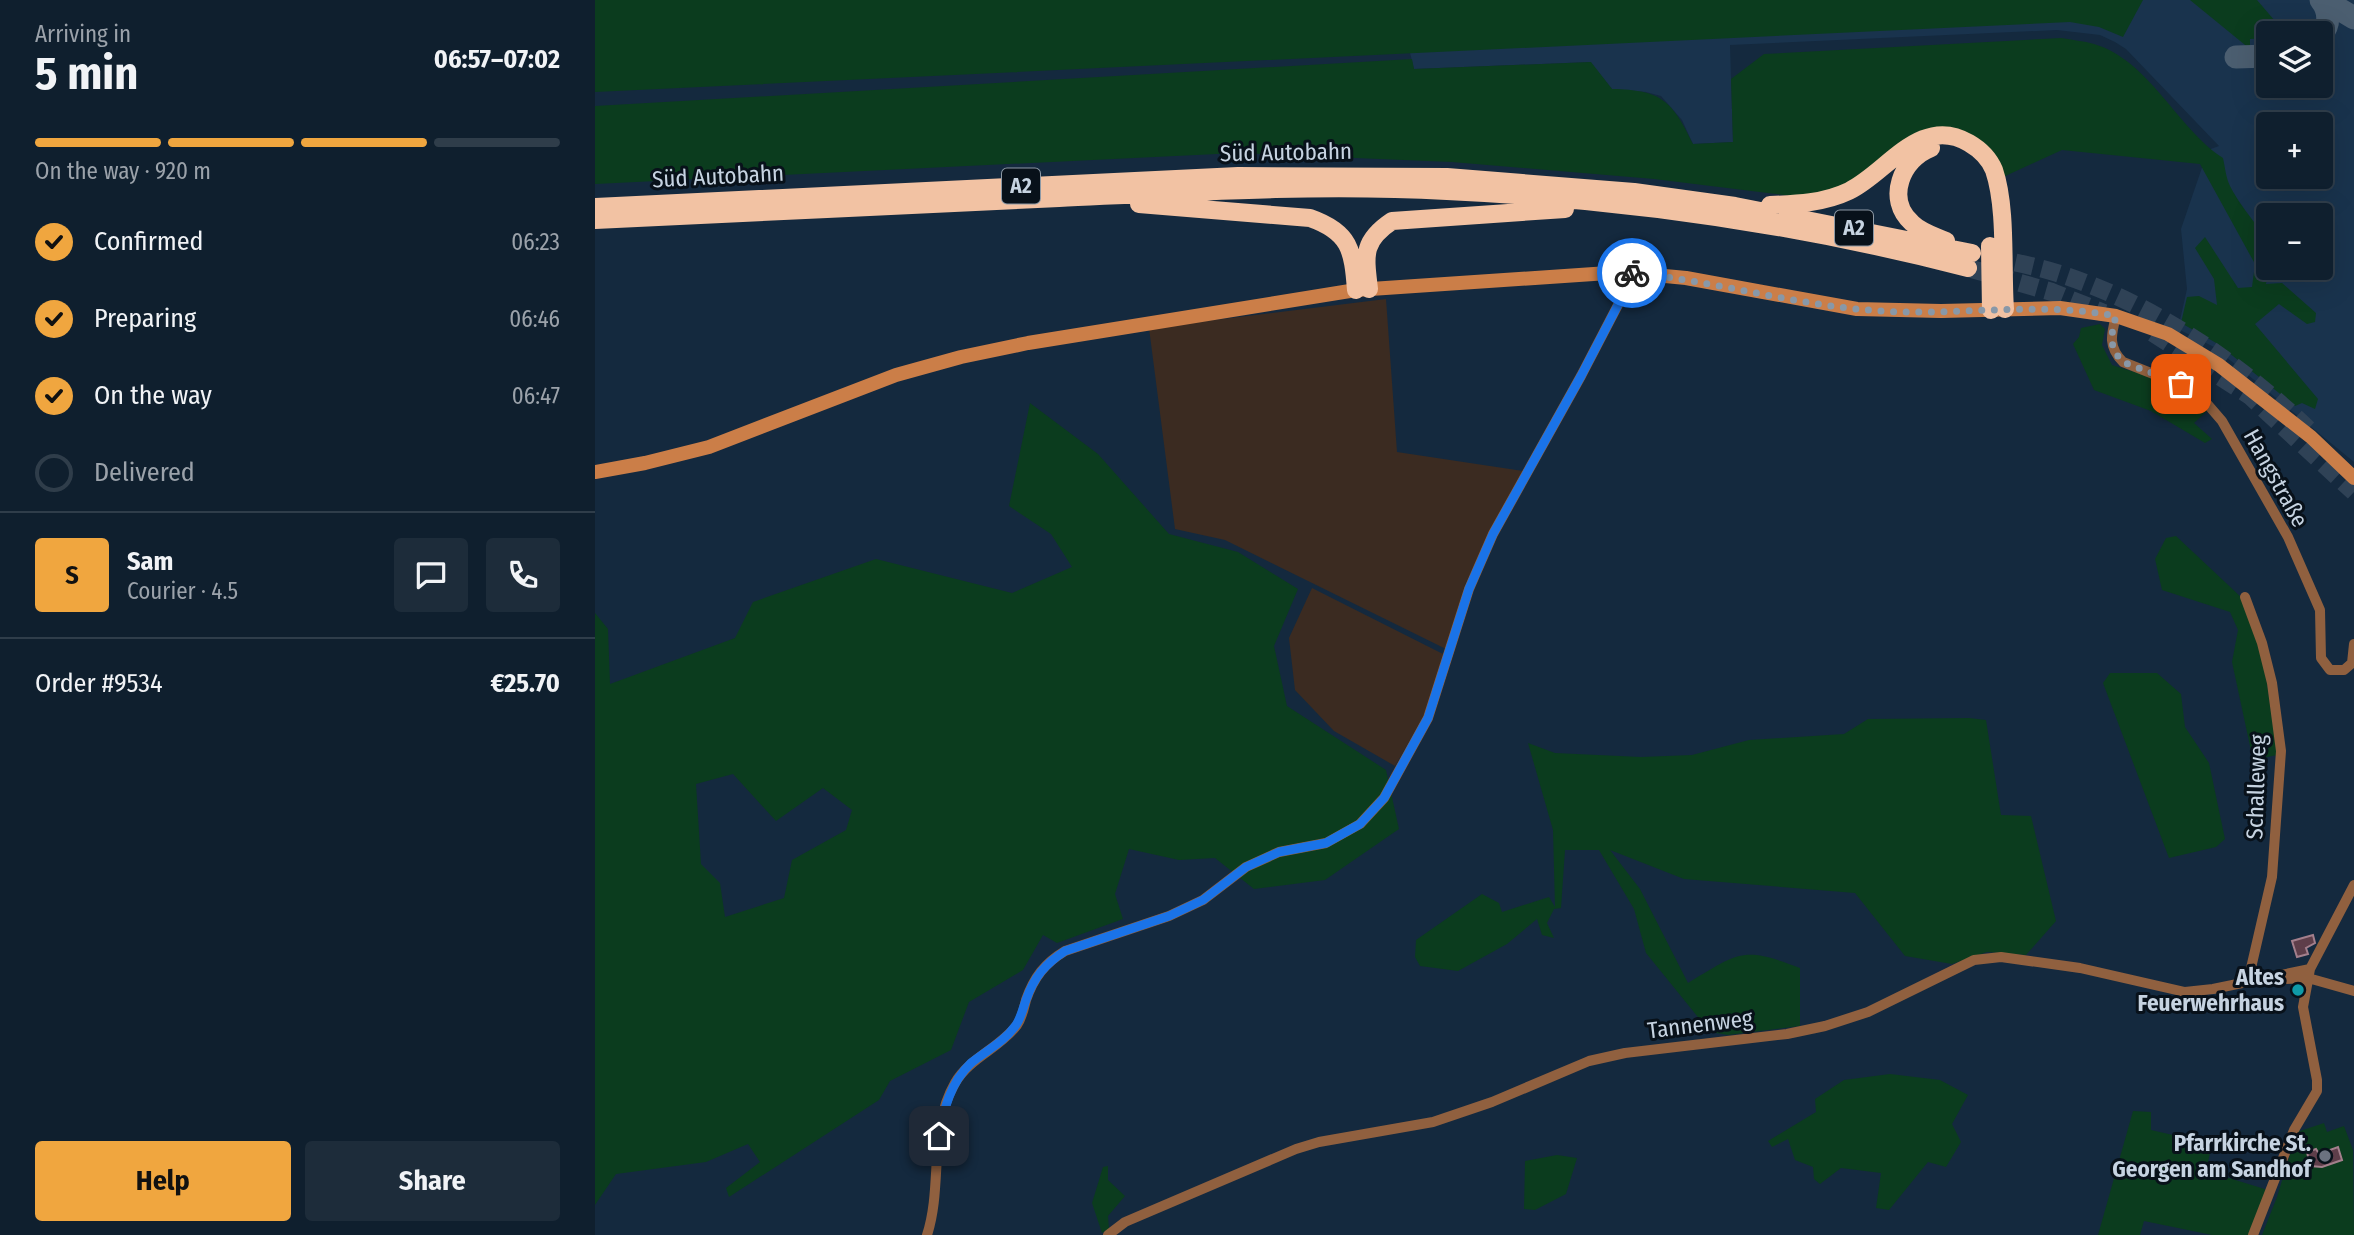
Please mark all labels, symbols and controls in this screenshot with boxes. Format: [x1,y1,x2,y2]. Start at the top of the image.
text: Arriving in [35,20,131,48]
map controls [2256,21,2333,280]
button: layers [2256,21,2333,98]
text: 06:57–07:02 [434,44,560,75]
text: 5 min [35,46,138,101]
button: + [2256,112,2333,189]
street label: Süd Autobahn [1220,137,1352,167]
text: On the way · 920 m [35,157,211,185]
street label: Süd Autobahn [651,159,785,193]
road number: A2 [1002,168,1040,204]
button: − [2256,203,2333,280]
road number: A2 [1835,210,1873,246]
icon: check [35,223,73,261]
text: Confirmed [94,226,204,257]
text: 06:23 [511,228,560,256]
courier [1597,238,1667,308]
icon: bike [1613,254,1651,292]
icon: check [35,300,73,338]
text: Preparing [94,303,196,334]
text: 06:46 [509,305,560,333]
pin [2151,354,2211,414]
icon: bag [2162,365,2200,403]
icon: check [35,377,73,415]
text: On the way [94,380,212,411]
text: 06:47 [512,382,560,410]
street label: Hangstraße [2238,424,2314,532]
text: Delivered [94,457,195,488]
button: chat [394,538,468,612]
button: phone [486,538,560,612]
text: Sam [127,546,173,577]
text: S [65,560,79,591]
text: Courier · 4.5 [127,577,238,605]
text: Order #9534 [35,668,162,699]
text: €25.70 [491,668,560,699]
street label: Schalleweg [2240,734,2272,840]
place label: Altes Feuerwehrhaus [2138,963,2284,1017]
marker: Altes Feuerwehrhaus [2290,982,2306,998]
street label: Tannenweg [1646,1004,1754,1044]
pin [909,1106,969,1166]
icon: home [920,1117,958,1155]
place label: Pfarrkirche St. Georgen am Sandhof [2112,1129,2313,1183]
button: Help [35,1141,291,1221]
button: Share [305,1141,560,1221]
marker: Pfarrkirche St. Georgen am Sandhof [2317,1148,2333,1164]

